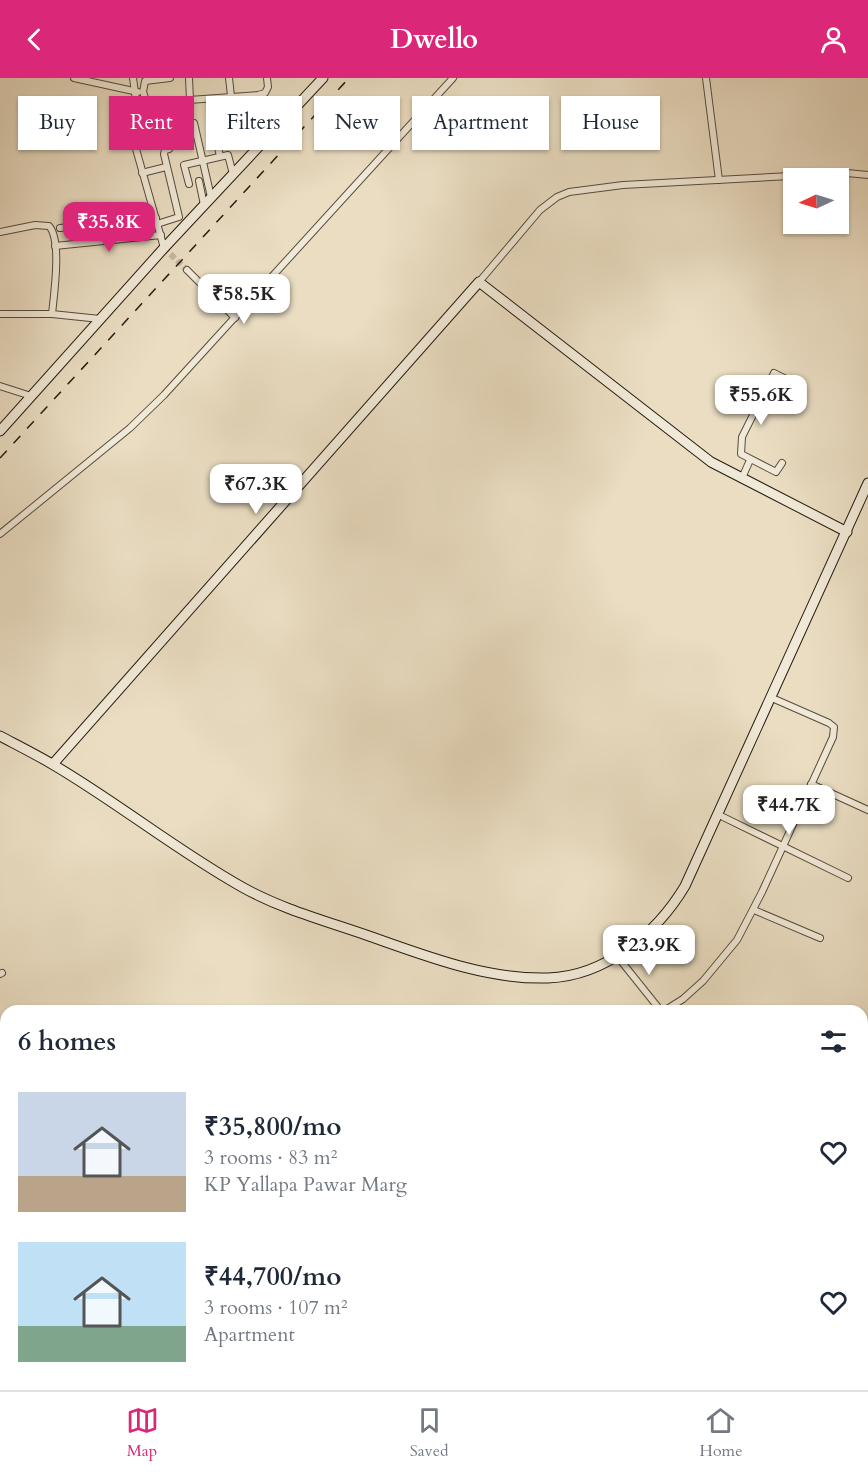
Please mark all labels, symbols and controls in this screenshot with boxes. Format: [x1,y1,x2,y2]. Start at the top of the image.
text: Dwello [390,21,478,58]
icon: back [18,23,51,56]
icon: person [817,23,850,56]
chip: Buy [18,96,97,150]
chip: Rent [109,96,194,150]
chip: Filters [206,96,302,150]
chip: New [314,96,400,150]
chip: Apartment [412,96,549,150]
chip: House [561,96,660,150]
north arrow [783,168,849,234]
map controls [783,168,849,234]
pin: ₹35.8K [60,202,158,253]
text: ₹35.8K [77,208,141,235]
pin: ₹58.5K [195,274,293,325]
text: ₹58.5K [212,280,276,307]
pin: ₹55.6K [712,375,810,426]
text: ₹55.6K [729,381,793,408]
pin: ₹67.3K [207,464,305,515]
text: ₹67.3K [224,470,288,497]
pin: ₹44.7K [740,785,838,836]
text: ₹44.7K [757,791,821,818]
pin: ₹23.9K [600,925,698,976]
text: ₹23.9K [617,931,681,958]
text: 6 homes [18,1024,116,1059]
icon: filters [817,1025,850,1058]
text: ₹35,800/mo [204,1109,341,1144]
icon: home [66,1116,138,1188]
icon: heart [817,1136,850,1169]
text: 3 rooms · 83 m² [204,1144,337,1171]
text: KP Yallapa Pawar Marg [204,1171,407,1198]
text: ₹44,700/mo [204,1259,341,1294]
icon: home [66,1266,138,1338]
icon: heart [817,1286,850,1319]
text: 3 rooms · 107 m² [204,1294,348,1321]
text: Apartment [204,1321,295,1348]
tab: Map [126,1404,159,1462]
tab: Saved [410,1404,448,1462]
tab: Home [700,1404,742,1462]

